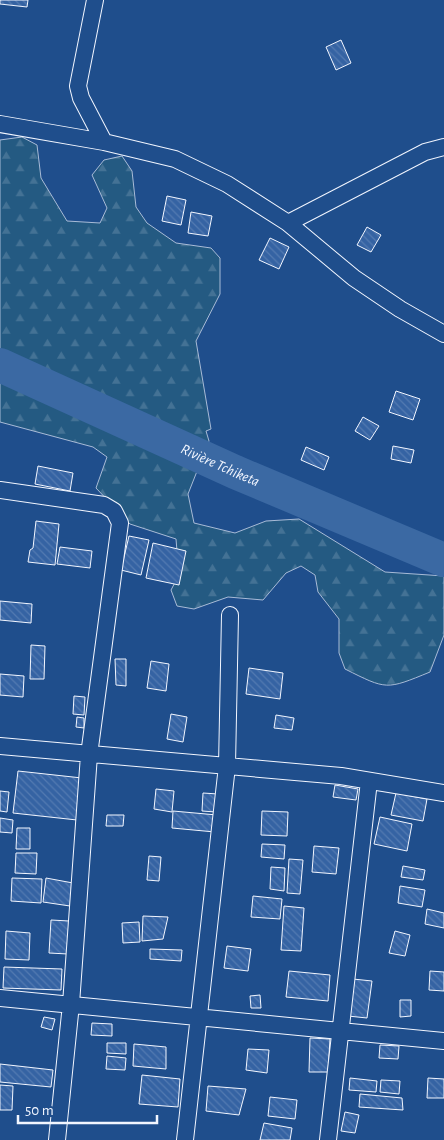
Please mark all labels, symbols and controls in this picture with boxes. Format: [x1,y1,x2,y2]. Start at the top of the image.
water label: Rivière Tchiketa [179,441,262,489]
scale bar [18,1092,156,1124]
text: 50 m [25,1103,54,1118]

